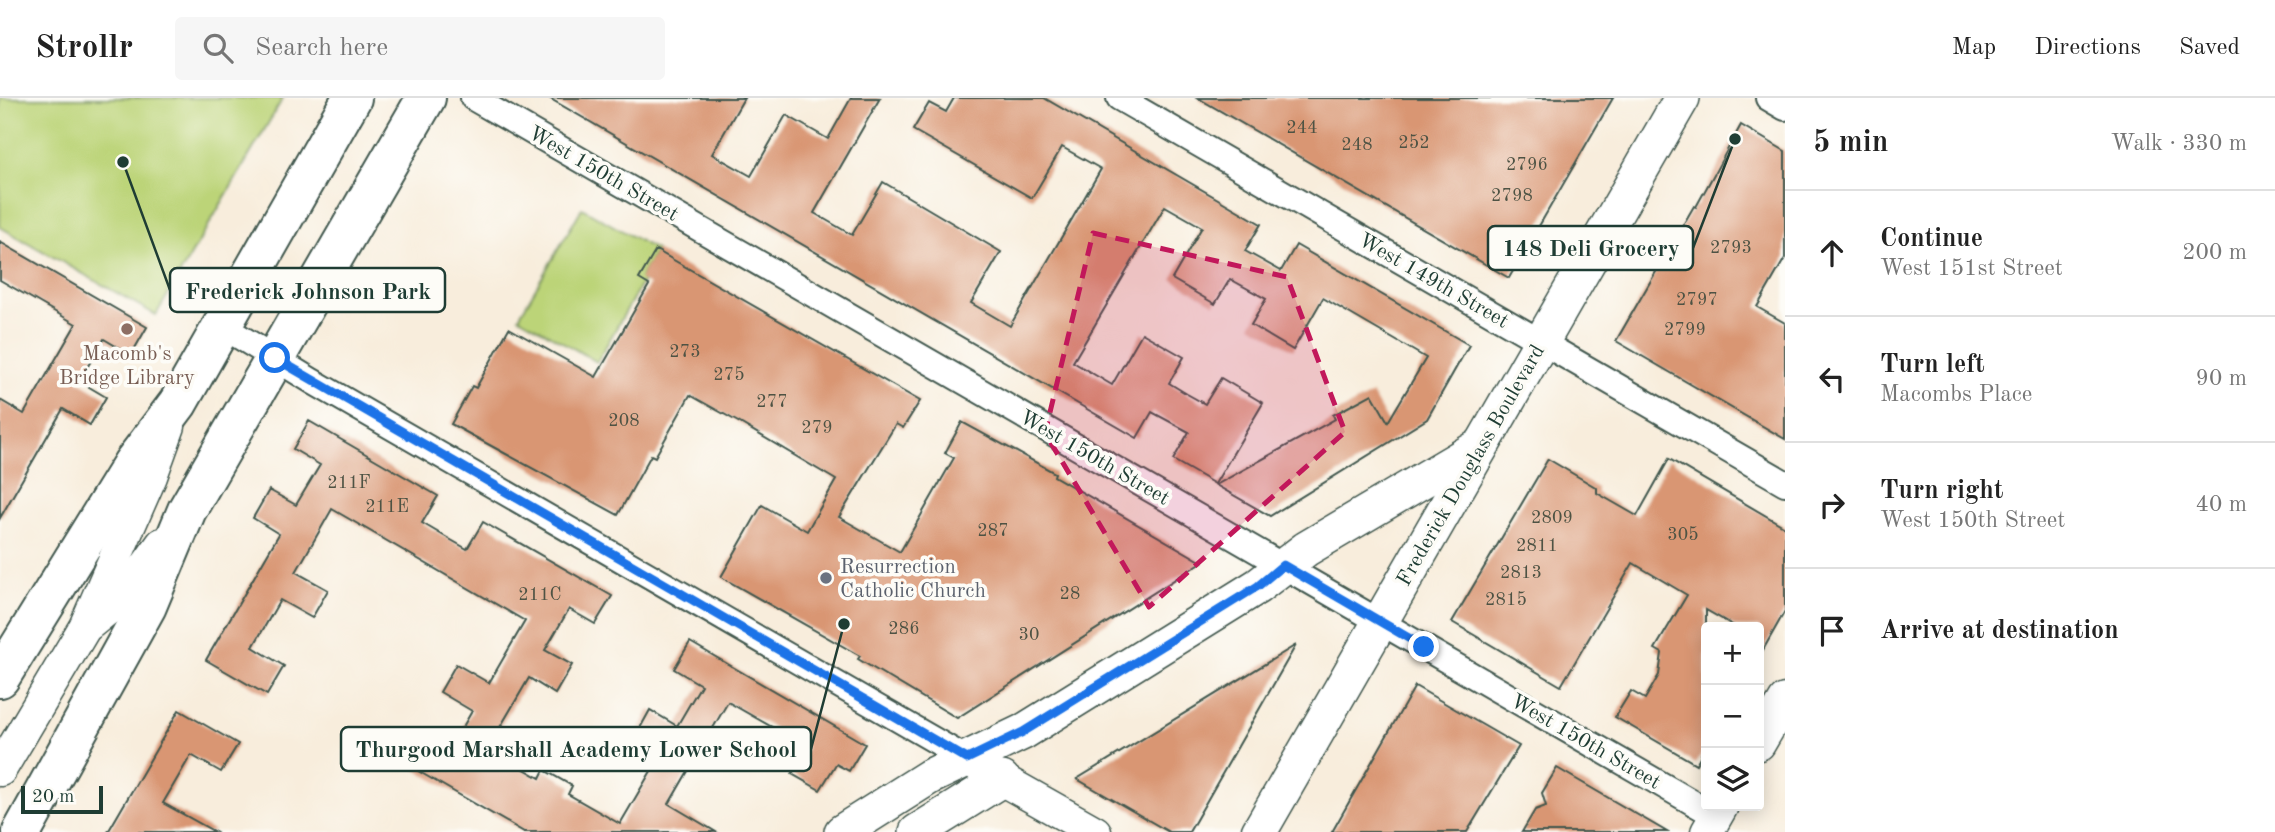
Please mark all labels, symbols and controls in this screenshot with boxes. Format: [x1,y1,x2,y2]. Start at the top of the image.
search box [175,17,665,80]
icon: search [199,29,237,67]
text: Strollr [35,32,133,65]
text: Search here [255,35,388,61]
text: Map [1952,36,1996,60]
text: Directions [2034,36,2141,60]
text: Saved [2179,36,2240,60]
house number: 244 [1286,119,1318,137]
street label: West 150th Street [525,123,682,226]
text: 5 min [1813,128,1888,158]
text: Walk · 330 m [2111,132,2247,155]
house number: 252 [1398,134,1430,152]
house number: 248 [1341,136,1373,154]
house number: 2796 [1506,156,1548,174]
house number: 2798 [1491,187,1533,205]
callout: 148 Deli Grocery [1488,226,1693,270]
text: Continue [1880,226,1983,252]
street label: West 149th Street [1355,230,1512,333]
icon: ahead [1813,234,1851,272]
text: 148 Deli Grocery [1502,238,1680,261]
house number: 2793 [1710,239,1752,257]
text: 200 m [2182,241,2247,264]
text: West 151st Street [1880,257,2063,280]
callout: Frederick Johnson Park [170,268,445,312]
text: Frederick Johnson Park [185,281,431,304]
house number: 2797 [1676,291,1718,309]
marker: Macomb's Bridge Library [119,321,135,337]
house number: 2799 [1664,321,1706,339]
route start [259,342,290,373]
street label: Frederick Douglass Boulevard [1394,342,1549,590]
house number: 273 [669,343,701,361]
place label: Macomb's Bridge Library [59,344,195,389]
text: Turn left [1880,352,1985,378]
icon: left [1813,360,1851,398]
house number: 275 [713,366,745,384]
text: 90 m [2196,367,2247,390]
text: Macombs Place [1880,383,2032,406]
house number: 277 [756,393,788,411]
street label: West 150th Street [1016,407,1173,510]
house number: 208 [608,412,640,430]
house number: 279 [801,419,833,437]
house number: 211F [327,474,371,492]
text: Turn right [1880,478,2003,504]
icon: right [1813,486,1851,524]
text: 40 m [2196,493,2247,516]
house number: 211E [365,498,409,516]
house number: 2809 [1531,509,1573,527]
text: West 150th Street [1880,509,2065,532]
house number: 287 [977,522,1009,540]
house number: 305 [1667,526,1699,544]
house number: 2811 [1516,537,1558,555]
place label: Resurrection Catholic Church [840,557,986,602]
house number: 2813 [1500,564,1542,582]
marker: Resurrection Catholic Church [818,570,834,586]
house number: 28 [1060,585,1080,603]
house number: 211C [518,586,562,604]
house number: 2815 [1485,591,1527,609]
icon: arrive [1813,612,1851,650]
text: Arrive at destination [1880,618,2119,644]
house number: 286 [888,620,920,638]
map controls [1701,622,1764,811]
button: + [1701,622,1764,685]
house number: 30 [1019,626,1039,644]
route end [1408,631,1439,662]
button: − [1701,685,1764,748]
street label: West 150th Street [1507,691,1664,794]
callout: Thurgood Marshall Academy Lower School [341,727,811,771]
text: Thurgood Marshall Academy Lower School [355,739,797,762]
button: layers [1701,748,1764,811]
scale bar [21,783,103,815]
text: 20 m [32,788,74,807]

